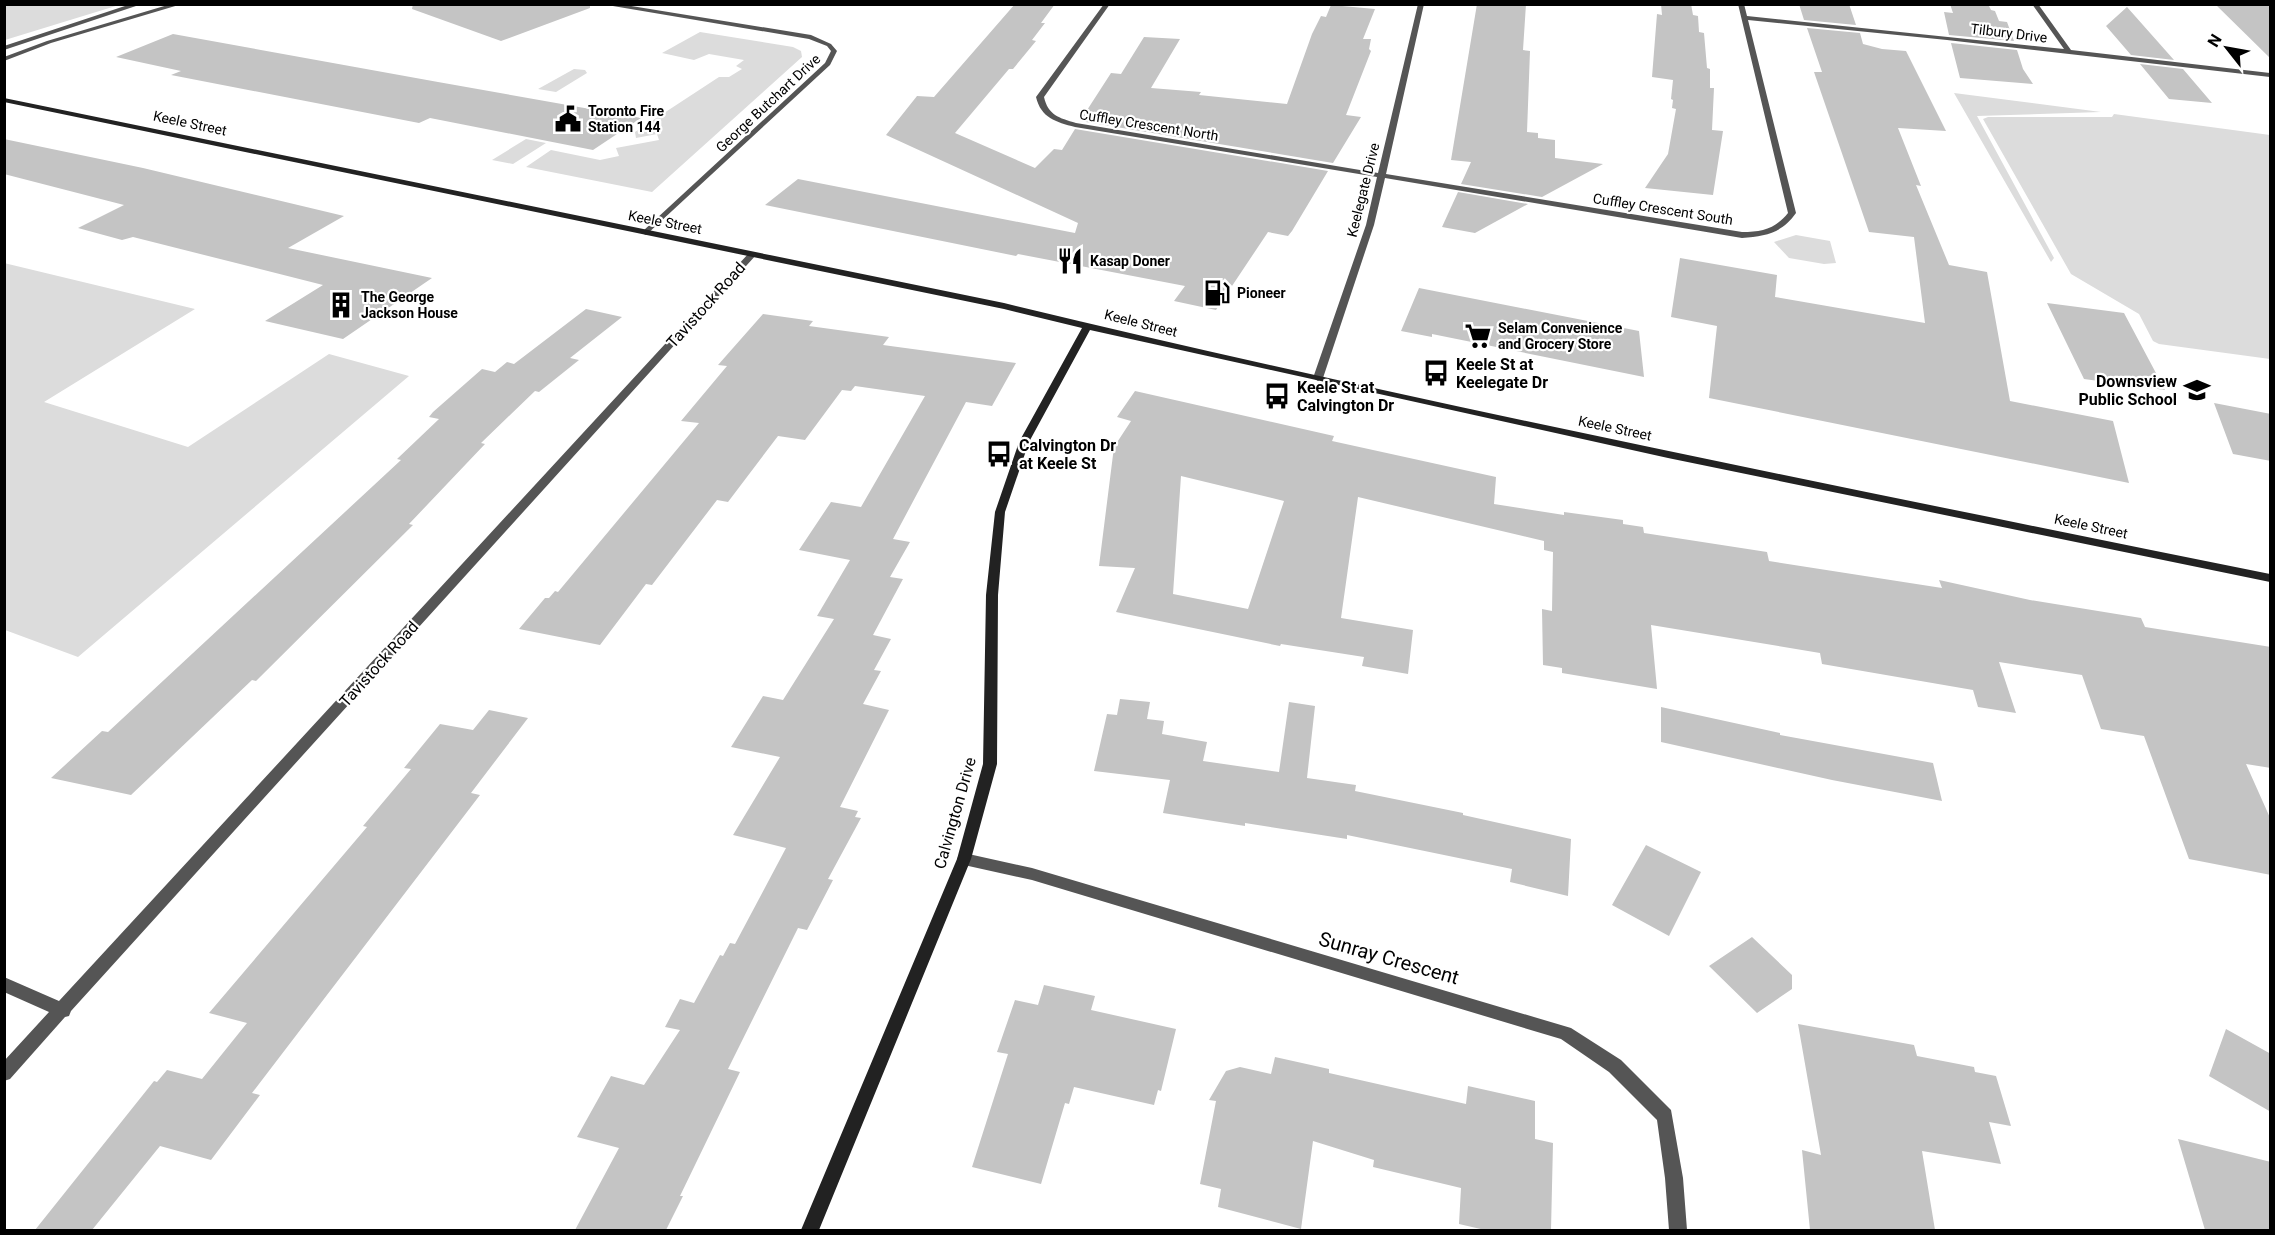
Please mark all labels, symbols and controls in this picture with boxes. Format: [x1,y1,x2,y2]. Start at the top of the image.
north arrow [2197,18,2257,78]
street label: Tilbury Drive [1970,20,2048,46]
text: N [2204,31,2226,50]
street label: George Butchart Drive [713,51,823,155]
place label: Toronto Fire Station 144 [588,103,664,135]
public building icon: Toronto Fire Station 144 [553,104,583,134]
street label: Cuffley Crescent North [1078,106,1220,144]
street label: Keele Street [152,107,229,139]
street label: Keelegate Drive [1344,141,1382,239]
street label: Cuffley Crescent South [1592,190,1734,228]
street label: Keele Street [627,207,704,237]
restaurant icon: Kasap Doner [1055,246,1085,276]
place label: Kasap Doner [1090,253,1170,269]
street label: Tavistock Road [663,258,749,352]
fuel station icon: Pioneer [1202,278,1232,308]
place label: Pioneer [1237,285,1286,301]
place label: The George Jackson House [361,289,458,321]
building icon: The George Jackson House [326,290,356,320]
street label: Keele Street [1103,306,1180,340]
place label: Selam Convenience and Grocery Store [1498,320,1623,352]
supermarket icon: Selam Convenience and Grocery Store [1463,321,1493,351]
place label: Keele St at Keelegate Dr [1456,355,1548,392]
bus stop icon: Keele St at Keelegate Dr [1421,358,1451,388]
place label: Downsview Public School [2079,372,2177,409]
school or university icon: Downsview Public School [2182,375,2212,405]
place label: Keele St at Calvington Dr [1297,378,1394,415]
bus stop icon: Keele St at Calvington Dr [1262,381,1292,411]
street label: Keele Street [1577,412,1654,444]
place label: Calvington Dr at Keele St [1019,436,1116,473]
bus stop icon: Calvington Dr at Keele St [984,439,1014,469]
street label: Keele Street [2053,510,2130,542]
street label: Tavistock Road [336,617,422,711]
street label: Calvington Drive [930,755,980,871]
street label: Sunray Crescent [1316,927,1462,989]

